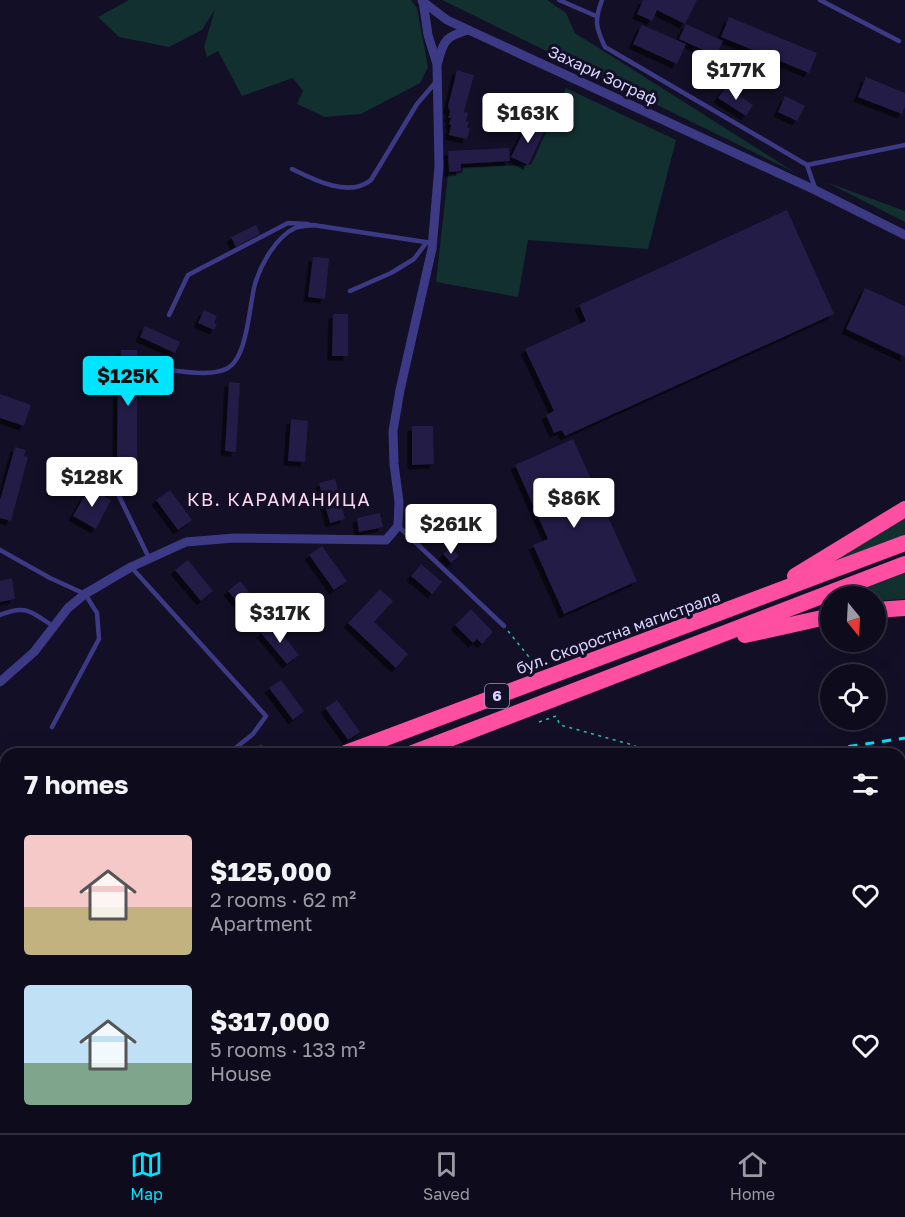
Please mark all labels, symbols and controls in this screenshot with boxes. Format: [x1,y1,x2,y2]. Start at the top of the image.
street label: Захари Зограф [545,41,661,109]
pin: $177K [694,50,778,101]
text: $177K [706,57,766,81]
pin: $163K [486,93,570,144]
text: $163K [496,100,560,124]
pin: $125K [86,356,170,407]
text: $125K [97,363,159,387]
pin: $128K [50,457,134,508]
text: $128K [60,464,124,488]
pin: $86K [538,478,610,529]
text: $86K [547,485,601,509]
district label: КВ. КАРАМАНИЦА [187,488,371,510]
pin: $261K [409,504,493,555]
text: $261K [419,511,483,535]
street label: бул. Скоростна магистрала [513,586,723,678]
north arrow [820,586,886,652]
map controls [820,586,886,730]
pin: $317K [238,593,322,644]
text: $317K [249,600,311,624]
button: locate [820,664,886,730]
road number: 6 [485,684,509,708]
icon: filters [849,768,882,801]
text: 7 homes [24,769,129,800]
text: $125,000 [210,856,332,887]
icon: home [72,859,144,931]
icon: heart [849,879,882,912]
text: 2 rooms · 62 m² [210,887,356,911]
text: Apartment [210,911,313,935]
text: $317,000 [210,1006,330,1037]
icon: home [72,1009,144,1081]
icon: heart [849,1029,882,1062]
text: 5 rooms · 133 m² [210,1037,366,1061]
text: House [210,1061,272,1085]
tab: Map [130,1148,163,1204]
tab: Saved [423,1148,470,1204]
tab: Home [730,1148,775,1204]

